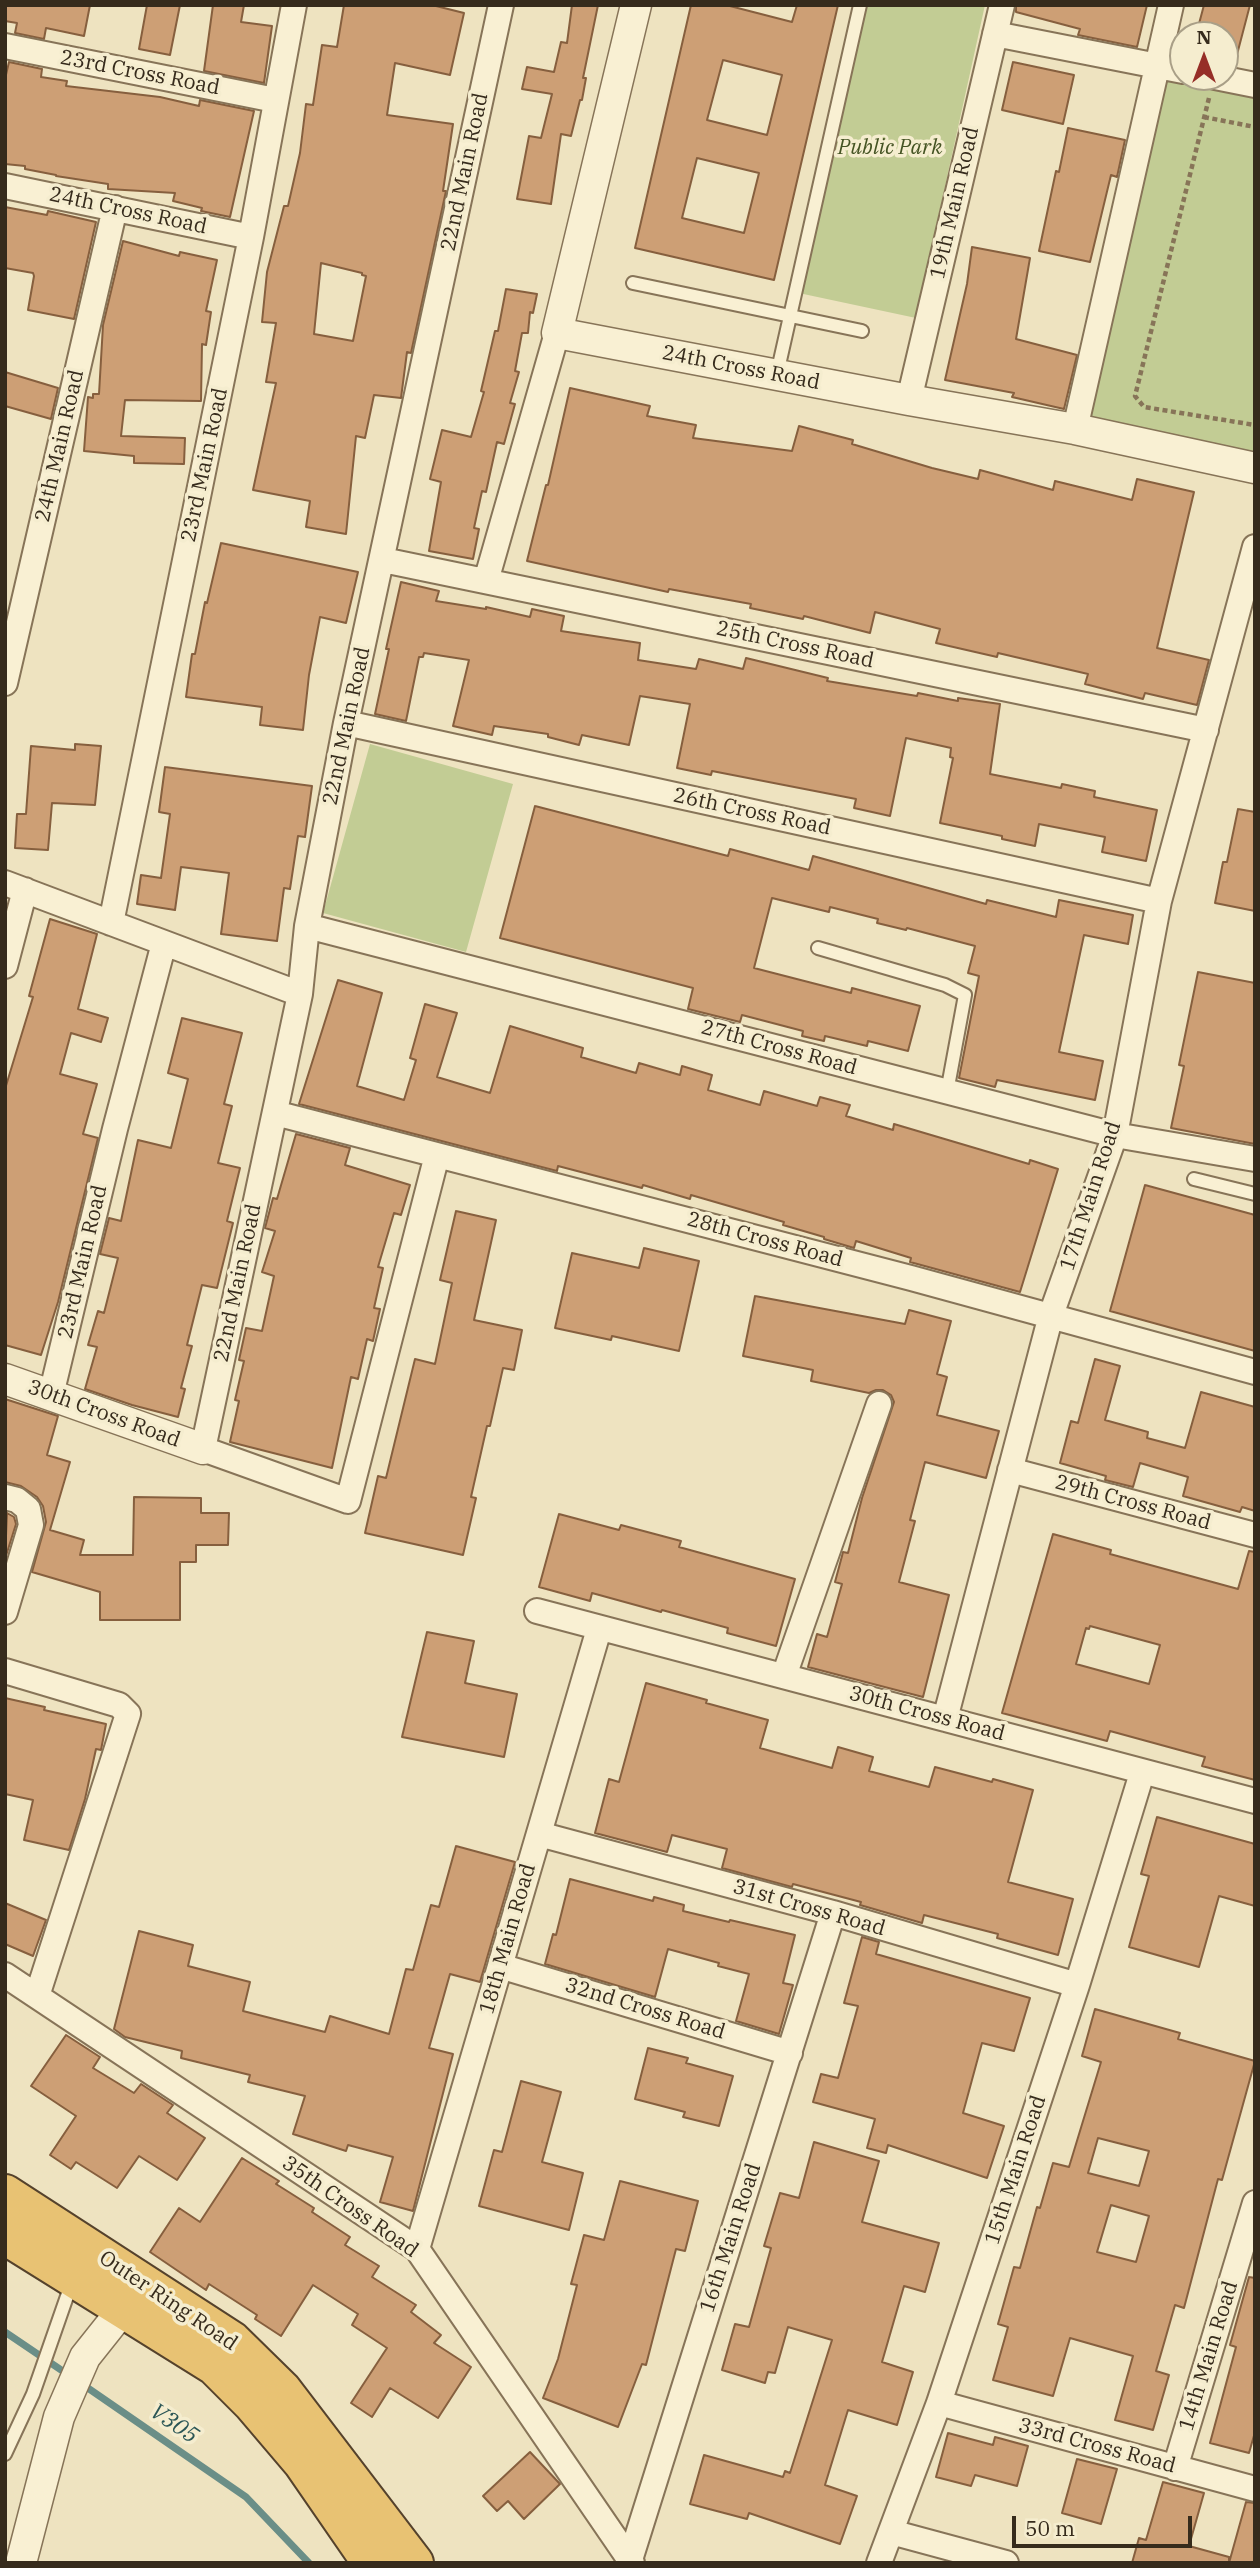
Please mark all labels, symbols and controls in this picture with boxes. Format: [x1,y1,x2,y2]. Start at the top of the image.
north arrow [1169,21,1239,91]
text: N [1196,25,1212,49]
street label: 23rd Cross Road [58,45,222,101]
street label: 22nd Main Road [436,91,494,253]
street label: 19th Main Road [925,124,985,282]
park label: Public Park [838,135,942,161]
street label: 24th Cross Road [47,182,209,240]
street label: 24th Cross Road [660,340,822,396]
street label: 24th Main Road [30,367,90,525]
street label: 23rd Main Road [176,386,234,544]
street label: 25th Cross Road [714,616,876,674]
street label: 22nd Main Road [318,645,376,807]
street label: 26th Cross Road [671,783,833,841]
street label: 27th Cross Road [698,1015,860,1081]
street label: 17th Main Road [1055,1118,1127,1274]
street label: 23rd Main Road [53,1183,113,1341]
street label: 22nd Main Road [209,1202,267,1364]
street label: 28th Cross Road [684,1207,846,1273]
street label: 30th Cross Road [24,1375,184,1453]
street label: 29th Cross Road [1052,1470,1214,1536]
street label: 30th Cross Road [846,1681,1008,1747]
street label: 18th Main Road [474,1861,542,2017]
street label: 31st Cross Road [730,1874,888,1942]
street label: 32nd Cross Road [562,1973,728,2045]
street label: 15th Main Road [980,2092,1052,2248]
street label: 35th Cross Road [277,2151,423,2263]
street label: 16th Main Road [695,2160,767,2316]
street label: Outer Ring Road [94,2245,242,2357]
street label: 14th Main Road [1174,2278,1244,2434]
water label: V305 [145,2398,203,2450]
street label: 33rd Cross Road [1016,2413,1178,2479]
scale bar [1015,2502,1195,2546]
text: 50 m [1025,2514,1075,2542]

